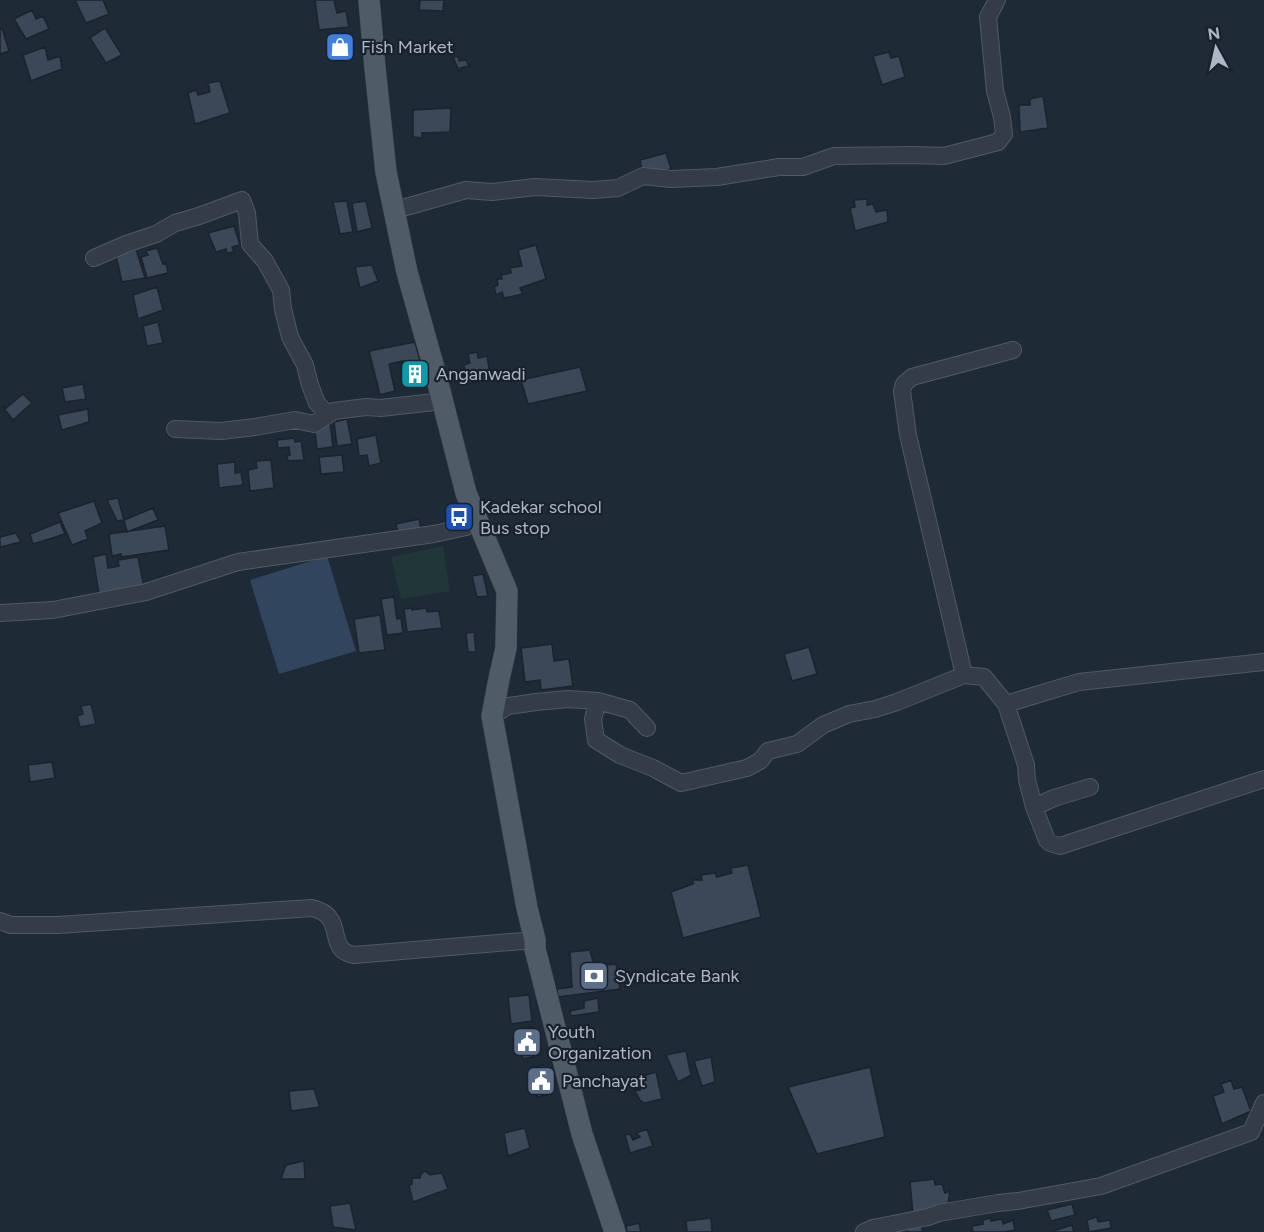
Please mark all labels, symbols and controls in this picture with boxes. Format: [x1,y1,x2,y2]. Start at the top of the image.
north arrow [1186,18,1246,78]
text: N [1207,23,1221,44]
shop icon: Fish Market [324,31,356,63]
place label: Fish Market [361,36,454,58]
building icon: Anganwadi [399,358,431,390]
place label: Anganwadi [436,363,526,385]
place label: Kadekar school Bus stop [480,496,602,539]
bus stop icon: Kadekar school Bus stop [443,501,475,533]
bank icon: Syndicate Bank [578,960,610,992]
place label: Syndicate Bank [615,965,739,987]
place label: Youth Organization [548,1021,652,1064]
public building icon: Youth Organization [511,1026,543,1058]
public building icon: Panchayat [525,1065,557,1097]
place label: Panchayat [562,1070,646,1092]

